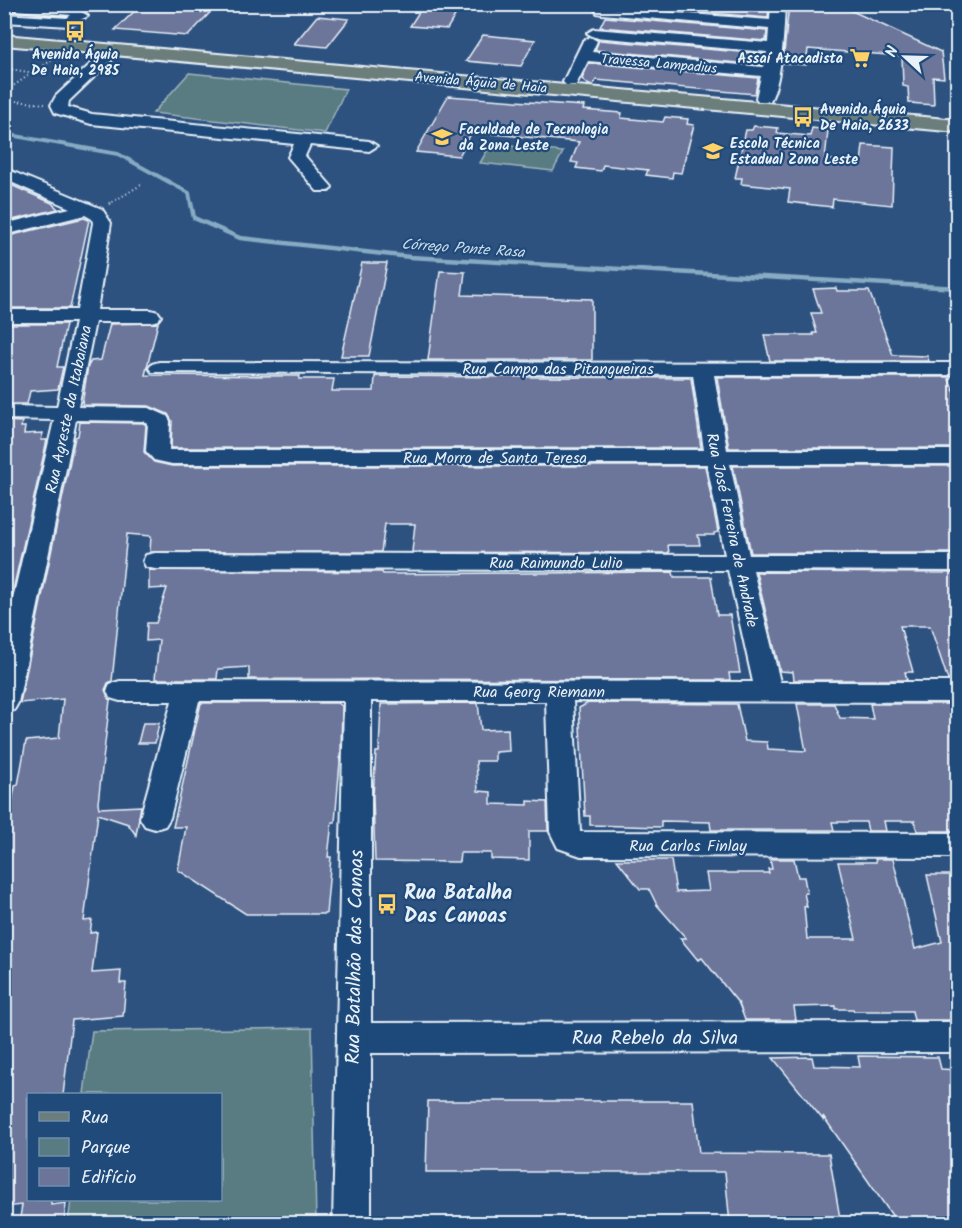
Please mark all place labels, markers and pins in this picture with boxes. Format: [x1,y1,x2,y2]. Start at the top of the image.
bus stop icon: Avenida Águia De Haia, 2985 [63,19,87,43]
place label: Avenida Águia De Haia, 2985 [31,44,121,82]
supermarket icon: Assaí Atacadista [848,46,872,70]
place label: Assaí Atacadista [737,48,843,70]
place label: Avenida Águia De Haia, 2633 [820,99,909,137]
bus stop icon: Avenida Águia De Haia, 2633 [791,105,815,129]
place label: Faculdade de Tecnologia da Zona Leste [459,119,608,157]
school or university icon: Faculdade de Tecnologia da Zona Leste [430,125,454,149]
place label: Escola Técnica Estadual Zona Leste [730,133,858,171]
school or university icon: Escola Técnica Estadual Zona Leste [701,139,725,163]
place label: Rua Batalha Das Canoas [404,878,512,933]
bus stop icon: Rua Batalha Das Canoas [375,892,399,916]

